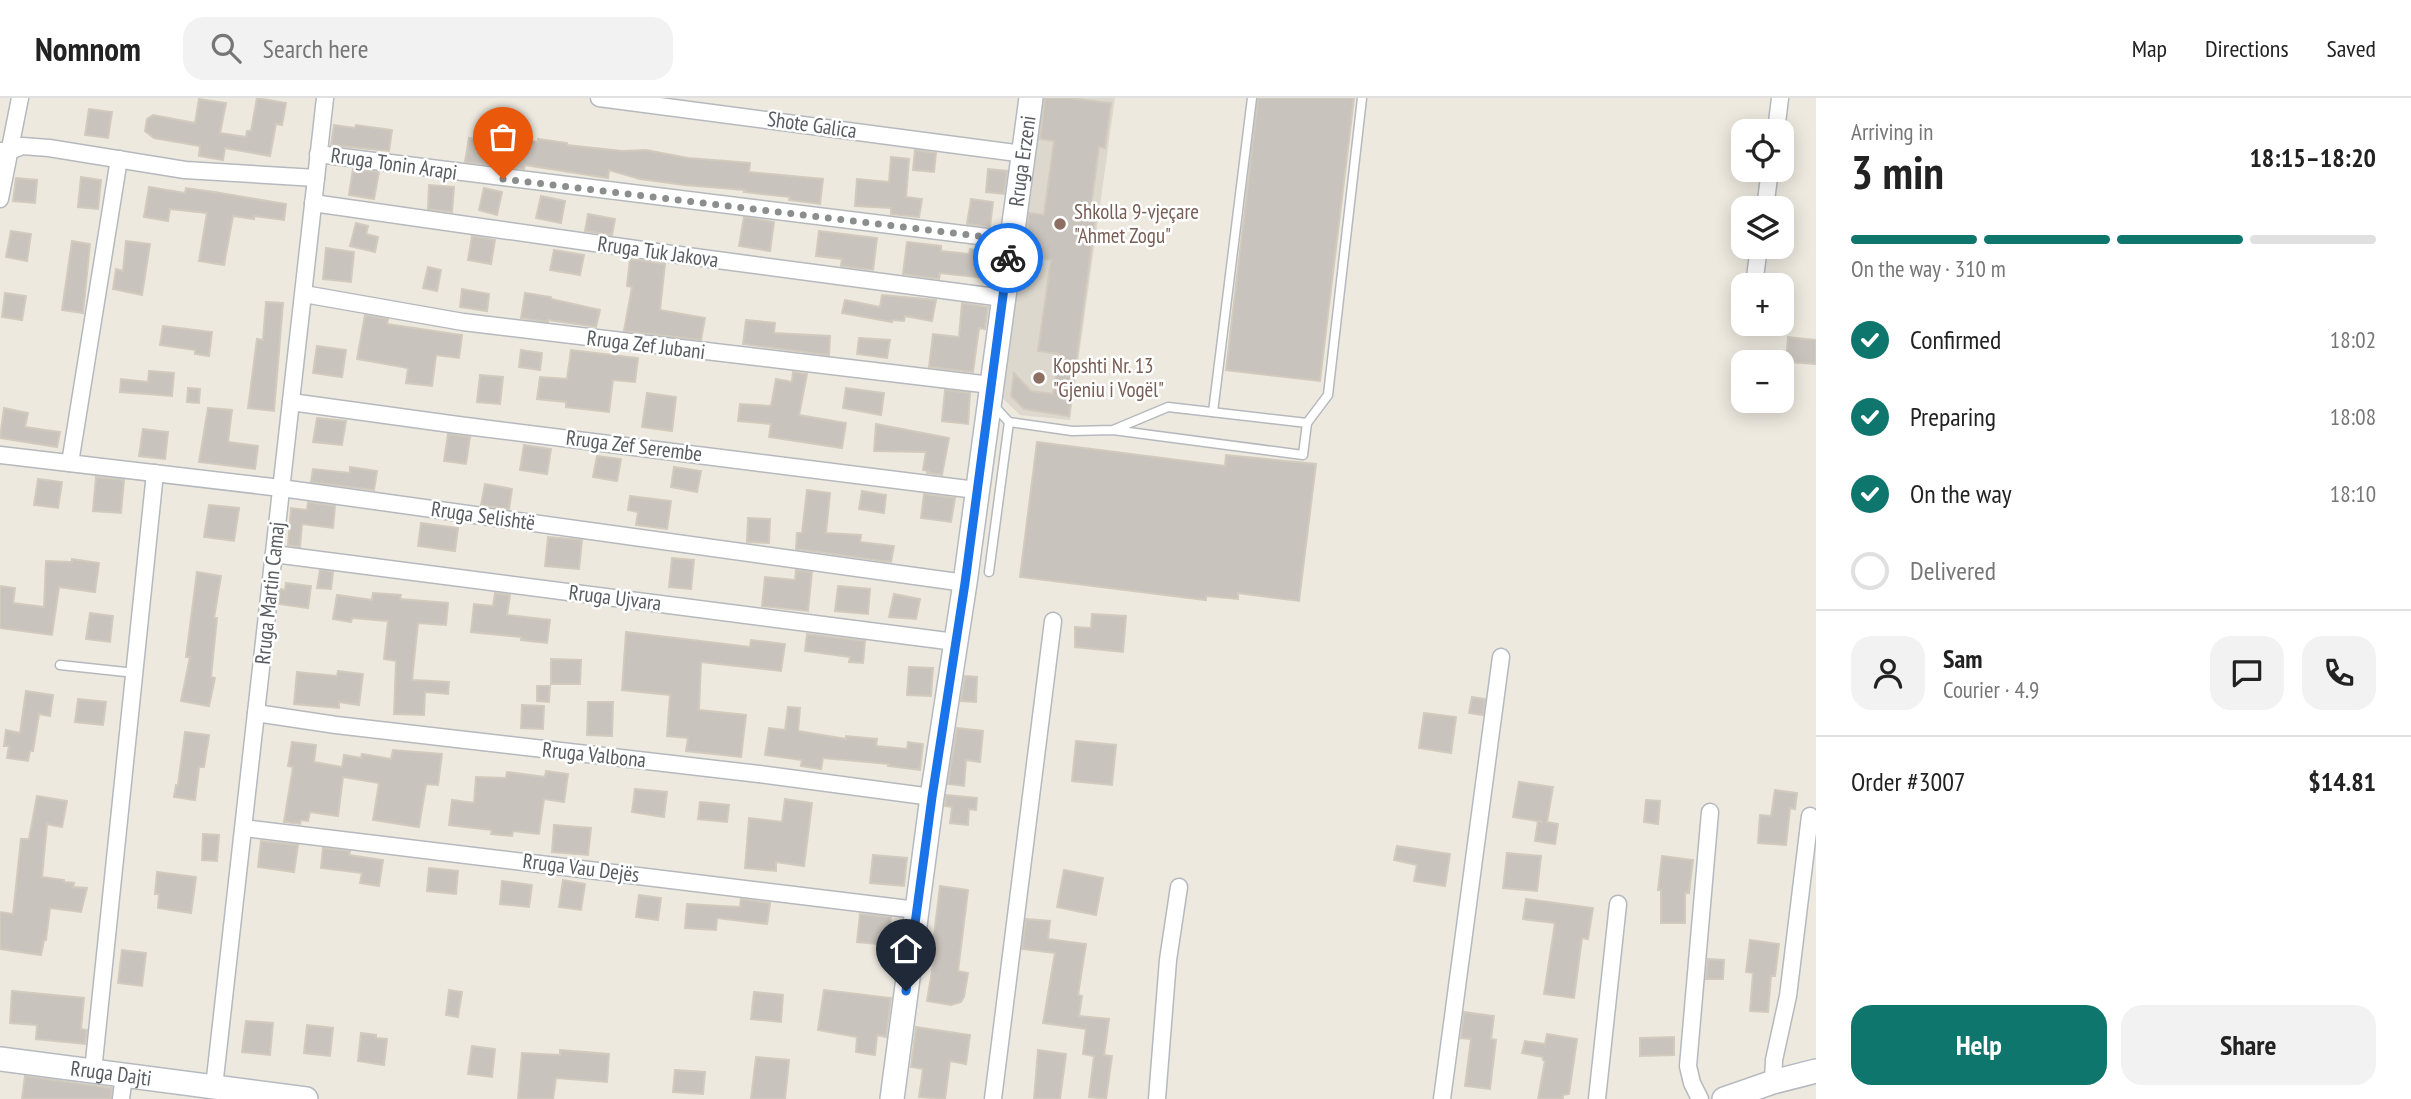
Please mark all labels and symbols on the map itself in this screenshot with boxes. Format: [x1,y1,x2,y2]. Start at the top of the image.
street label: Shote Galica [766,105,859,144]
pin [473,107,533,179]
street label: Rruga Erzeni [1002,114,1041,208]
street label: Rruga Tonin Arapi [329,141,459,186]
place label: Shkolla 9-vjeçare "Ahmet Zogu" [1074,198,1199,249]
marker: Shkolla 9-vjeçare "Ahmet Zogu" [1052,216,1068,232]
courier [973,223,1043,293]
street label: Rruga Tuk Jakova [596,230,720,273]
street label: Rruga Zef Jubani [585,324,707,365]
place label: Kopshti Nr. 13 "Gjeniu i Vogël" [1053,352,1164,403]
marker: Kopshti Nr. 13 "Gjeniu i Vogël" [1031,370,1047,386]
street label: Rruga Zef Serembe [564,424,704,467]
street label: Rruga Selishtë [429,495,537,536]
street label: Rruga Martin Camaj [249,520,290,666]
street label: Rruga Ujvara [567,578,663,617]
street label: Rruga Valbona [541,736,647,773]
street label: Rruga Vau Dejës [521,847,641,888]
pin [876,919,936,991]
street label: Rruga Dajti [69,1054,153,1092]

